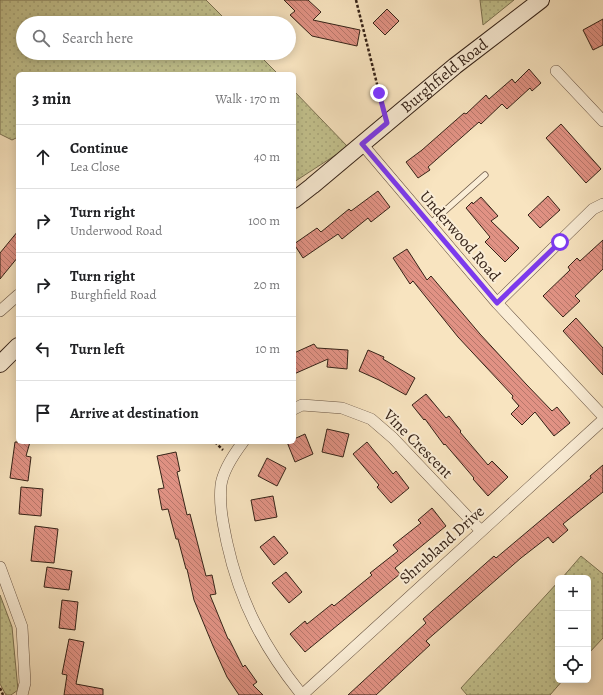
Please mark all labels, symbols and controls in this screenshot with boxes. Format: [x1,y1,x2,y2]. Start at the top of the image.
search box [16,16,296,60]
icon: search [30,27,52,49]
text: Search here [62,28,133,48]
street label: Burghfield Road [396,33,493,118]
route end [370,84,388,102]
text: 3 min [32,87,71,110]
text: Walk · 170 m [215,90,280,107]
text: Continue [70,138,128,158]
icon: ahead [32,146,54,168]
text: 40 m [254,148,280,165]
text: Lea Close [70,158,120,175]
street label: Underwood Road [414,186,506,286]
text: Turn right [70,202,135,222]
icon: right [32,210,54,232]
text: 100 m [248,212,280,229]
text: Underwood Road [70,222,162,239]
route start [551,233,569,251]
text: Turn right [70,266,135,286]
icon: right [32,274,54,296]
text: 20 m [254,276,280,293]
text: Burghfield Road [70,286,156,303]
icon: left [32,338,54,360]
text: Turn left [70,339,125,359]
text: 10 m [255,340,280,357]
icon: arrive [32,402,54,424]
text: Arrive at destination [70,403,199,423]
street label: Vine Crescent [378,404,458,484]
street label: Shrubland Drive [395,501,489,589]
map controls [555,575,591,683]
button: + [555,575,591,611]
button: − [555,611,591,647]
button: locate [555,647,591,683]

